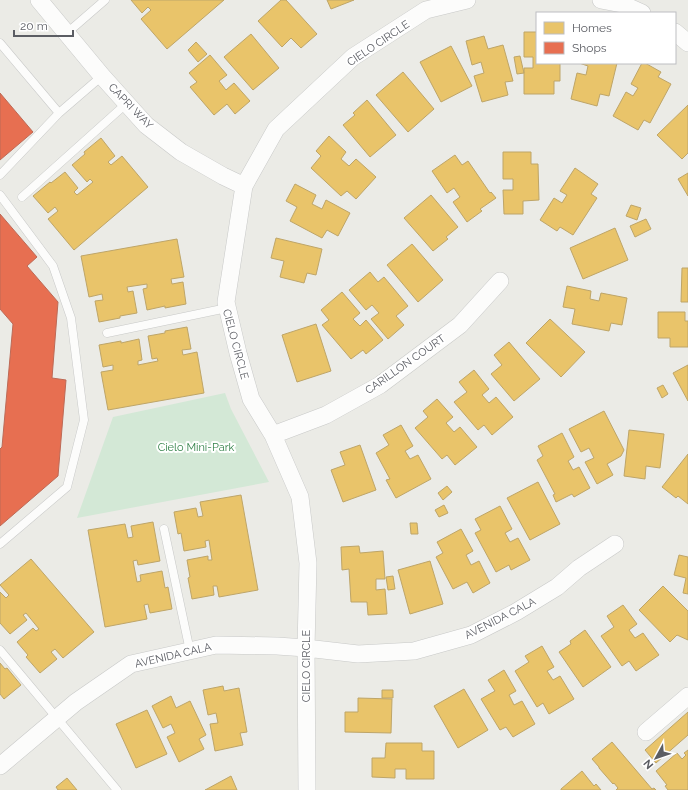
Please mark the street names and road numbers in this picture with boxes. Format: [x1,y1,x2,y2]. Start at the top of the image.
street label: CIELO CIRCLE [345,18,412,69]
street label: CAPRI WAY [106,81,156,132]
street label: CIELO CIRCLE [220,308,251,381]
street label: CARILLON COURT [363,332,448,397]
street label: AVENIDA CALA [462,595,539,642]
street label: CIELO CIRCLE [300,630,313,702]
street label: AVENIDA CALA [133,640,213,671]

